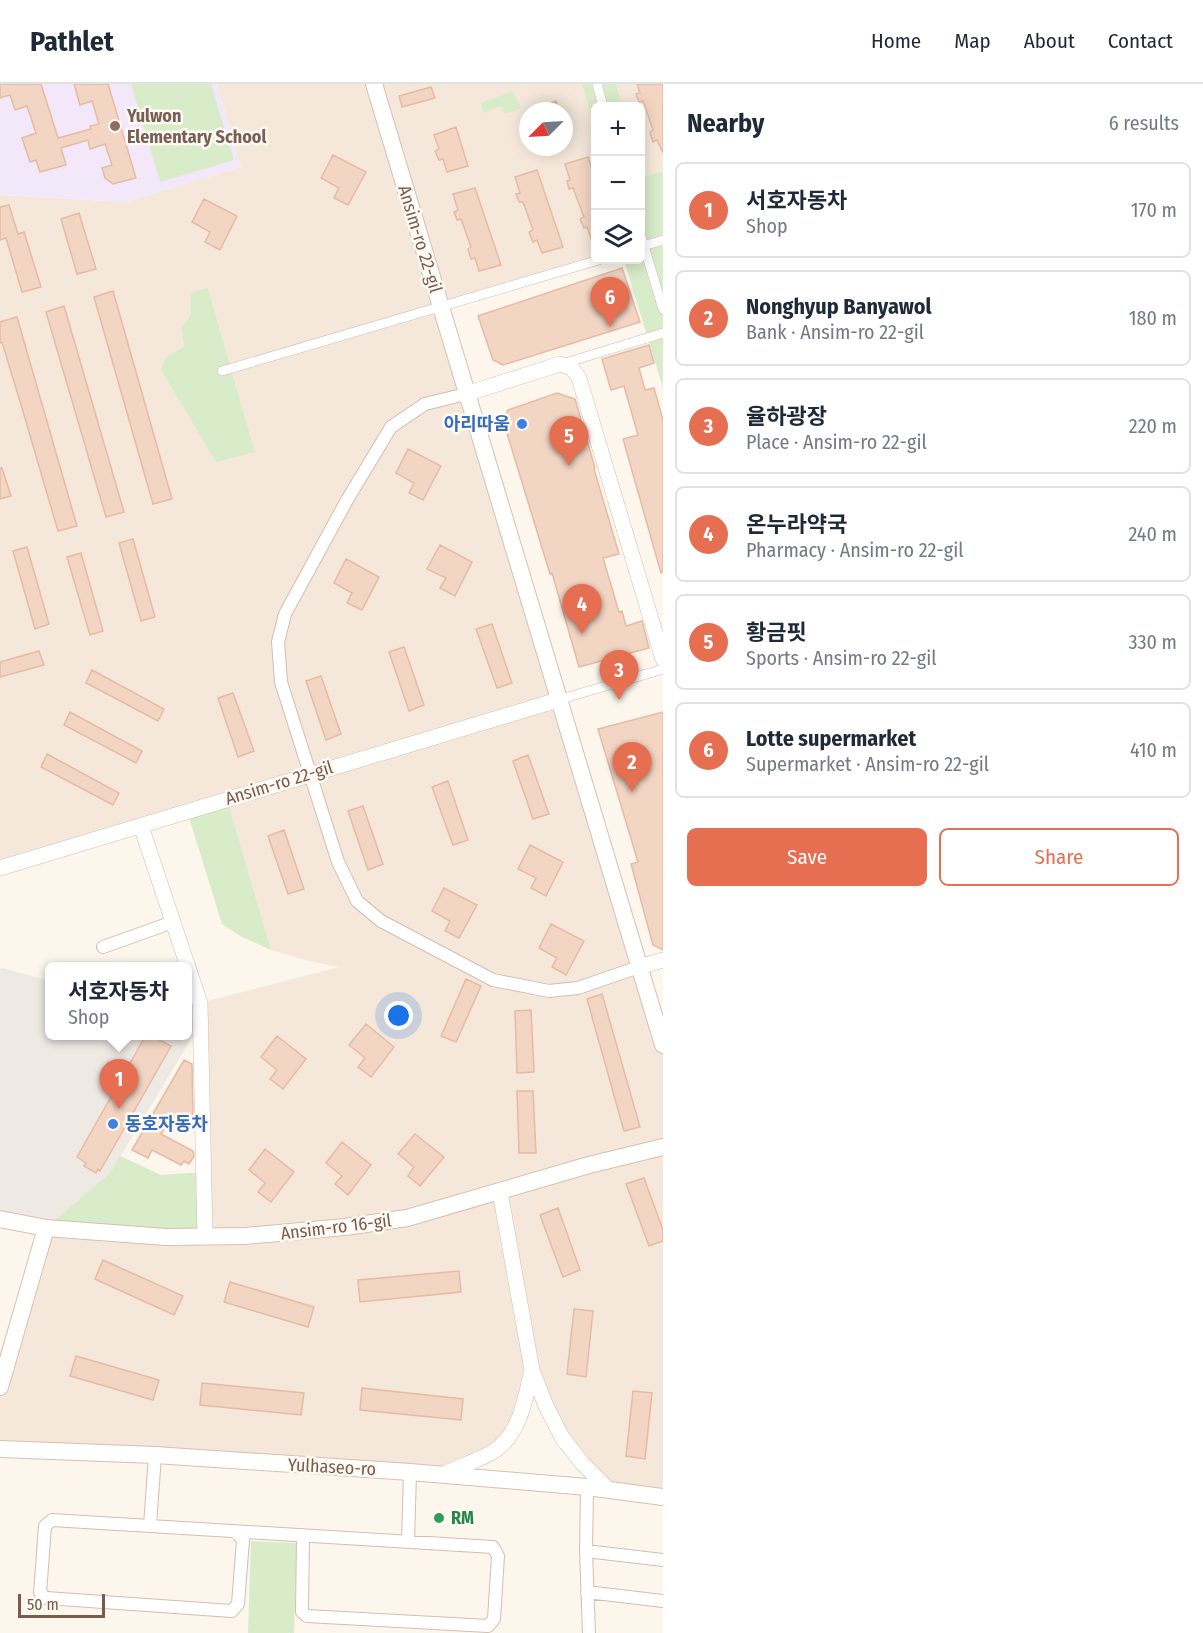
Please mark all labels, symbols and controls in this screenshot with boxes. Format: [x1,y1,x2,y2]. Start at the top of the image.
text: Pathlet [30,25,114,58]
text: Home [871,28,921,54]
text: Map [954,28,991,54]
text: About [1024,28,1075,54]
text: Contact [1108,28,1173,54]
north arrow [519,102,573,156]
map controls [591,102,645,264]
button: + [591,102,645,156]
place label: Yulwon Elementary School [126,105,266,148]
text: Nearby [687,108,764,139]
text: 6 results [1109,111,1179,135]
marker: Yulwon Elementary School [108,119,122,133]
button: − [591,156,645,210]
street label: Ansim-ro 22-gil [393,183,447,296]
text: 서호자동차 [746,187,847,214]
text: 1 [704,198,713,222]
text: 170 m [1131,198,1177,222]
button: layers [591,210,645,264]
text: Shop [746,214,788,238]
pin: 6 [590,278,630,327]
text: Nonghyup Banyawol [746,293,932,320]
text: 2 [704,306,713,330]
text: 180 m [1129,306,1177,330]
text: Bank · Ansim-ro 22-gil [746,320,924,344]
text: 율하광장 [746,403,827,430]
place label: 아리따움 [444,413,510,435]
text: 3 [704,414,713,438]
text: 220 m [1129,414,1177,438]
pin: 5 [550,416,588,466]
marker: 아리따움 [515,417,529,431]
text: Place · Ansim-ro 22-gil [746,430,927,454]
text: 온누라약국 [746,511,847,538]
text: 4 [703,522,714,546]
text: 240 m [1128,522,1177,546]
text: Pharmacy · Ansim-ro 22-gil [746,538,963,562]
pin: 4 [562,584,602,634]
text: 황금핏 [746,619,807,646]
text: 5 [704,630,713,654]
text: 330 m [1128,630,1177,654]
text: Sports · Ansim-ro 22-gil [746,646,937,670]
pin: 3 [600,650,638,700]
text: Lotte supermarket [746,725,916,752]
text: 6 [703,738,714,762]
text: 410 m [1130,738,1177,762]
pin: 2 [612,742,652,792]
text: Supermarket · Ansim-ro 22-gil [746,752,989,776]
street label: Ansim-ro 22-gil [223,756,336,810]
button: Save [687,828,927,886]
button: Share [939,828,1179,886]
popup [45,962,192,1040]
text: 서호자동차 [68,978,169,1005]
your location [384,1001,413,1030]
text: Shop [68,1005,110,1029]
pin: 1 [100,1060,138,1109]
place label: 동호자동차 [125,1113,208,1135]
marker: 동호자동차 [106,1117,120,1131]
street label: Ansim-ro 16-gil [279,1209,393,1245]
street label: Yulhaseo-ro [287,1454,377,1480]
place label: RM [451,1507,474,1529]
marker: RM [432,1511,446,1525]
scale bar [18,1591,105,1618]
text: 50 m [27,1595,59,1614]

